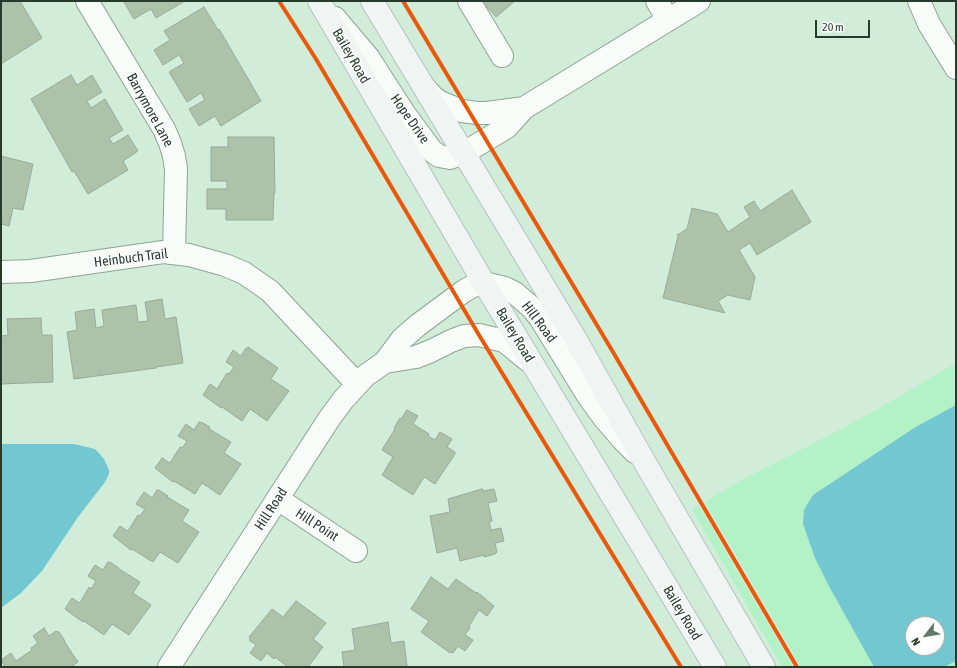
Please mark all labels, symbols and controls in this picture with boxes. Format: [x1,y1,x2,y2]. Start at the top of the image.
scale bar [817,12,872,38]
text: 20 m [822,20,844,34]
street label: Bailey Road [329,26,373,86]
street label: Barrymore Lane [123,70,177,150]
street label: Hope Drive [387,91,433,147]
street label: Heinbuch Trail [93,245,169,271]
street label: Hill Road [518,298,560,346]
street label: Bailey Road [492,305,538,365]
street label: Hill Road [251,485,291,533]
street label: Hill Point [292,505,342,545]
street label: Bailey Road [659,583,705,643]
north arrow [905,616,945,656]
text: N [909,636,922,648]

